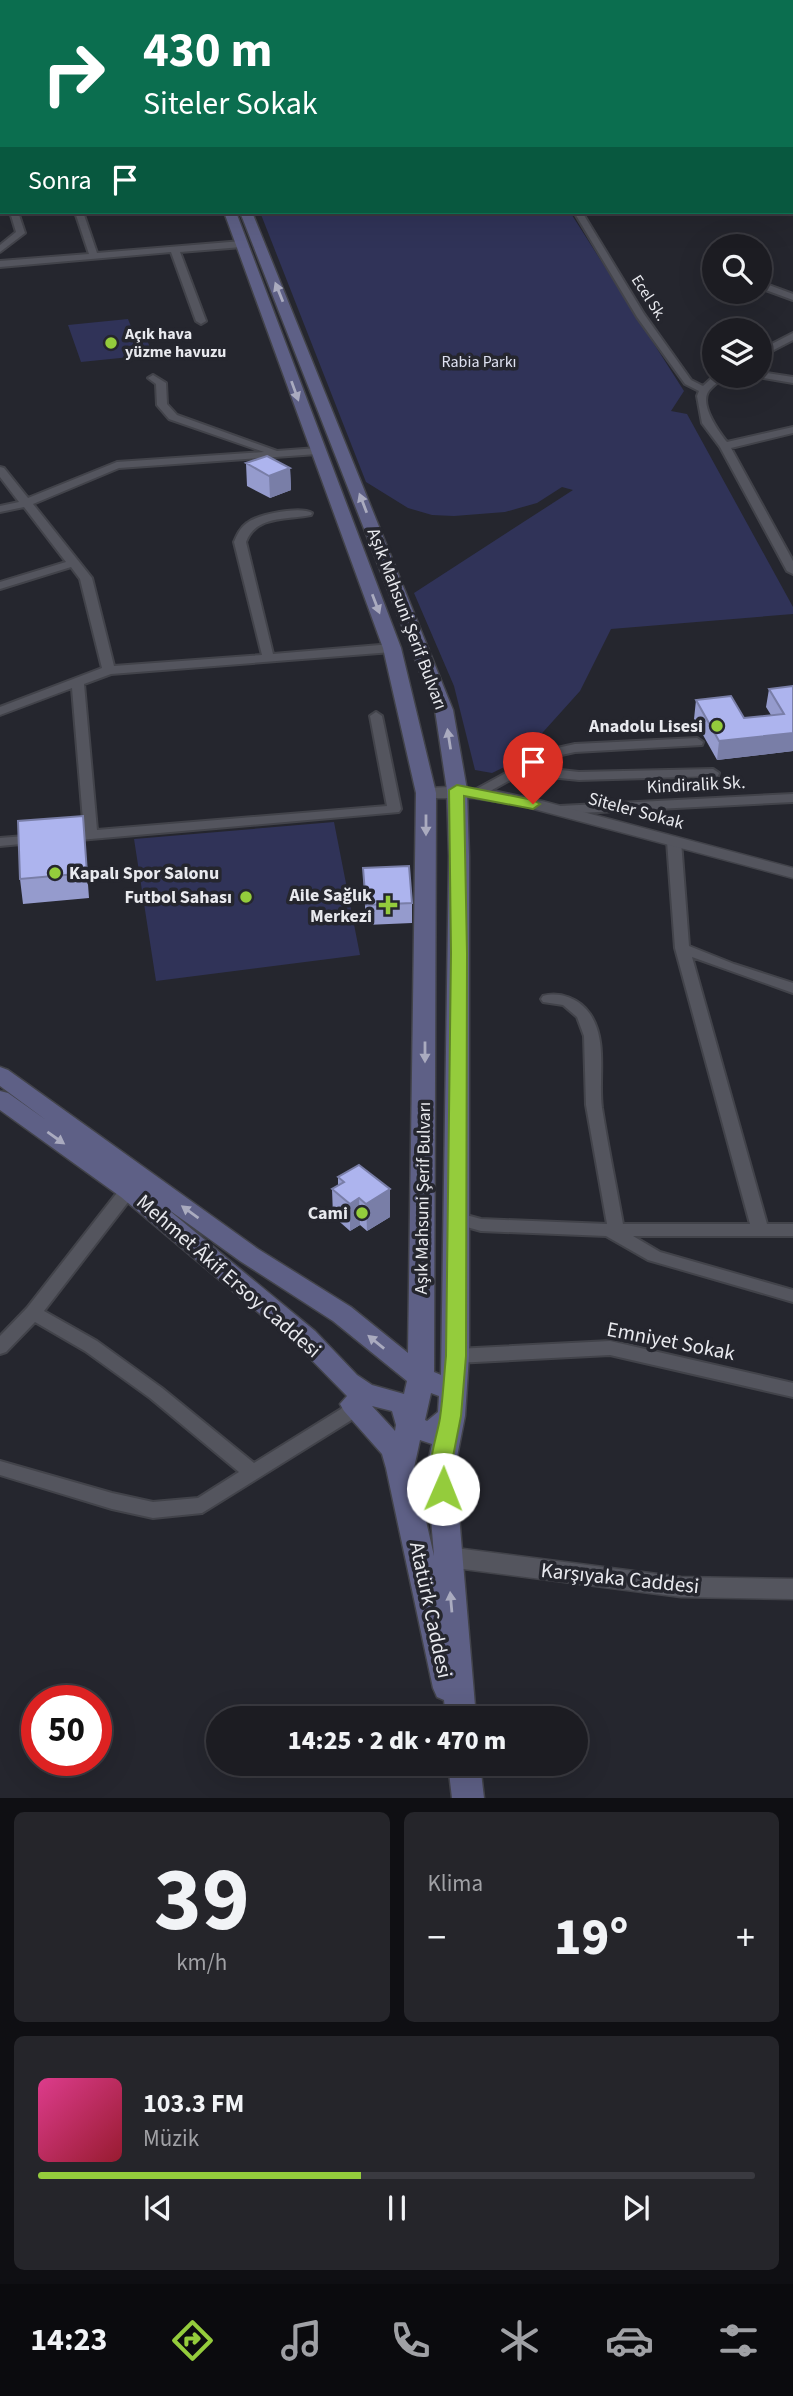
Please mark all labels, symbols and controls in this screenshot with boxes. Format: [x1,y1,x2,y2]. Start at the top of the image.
text: 430 m [143,16,272,86]
icon: right [28,28,119,119]
text: Siteler Sokak [143,81,318,127]
icon: arrive [106,161,144,199]
text: Sonra [28,162,92,199]
map controls [702,234,772,388]
button: search [702,234,772,304]
street label: Ecel Sk. [626,271,672,325]
one-way arrow [274,281,285,302]
button: layers [702,318,772,388]
place label: Açık hava yüzme havuzu [124,323,226,363]
marker: Açık hava yüzme havuzu [103,335,119,351]
park label: Rabia Parkı [441,351,517,373]
one-way arrow [290,381,301,402]
one-way arrow [357,493,368,514]
street label: Aşık Mahsuni Şerif Bulvarı [361,525,453,713]
one-way arrow [370,593,381,614]
place label: Anadolu Lisesi [588,714,703,739]
marker: Anadolu Lisesi [709,718,725,734]
one-way arrow [443,728,454,750]
pin [503,732,563,804]
icon: arrive [514,743,552,781]
street label: Kindiralik Sk. [646,770,746,800]
street label: Siteler Sokak [585,786,687,836]
one-way arrow [420,814,432,836]
place label: Kapalı Spor Salonu [69,861,219,886]
marker: Kapalı Spor Salonu [47,865,63,881]
place label: Aile Sağlık Merkezi [289,883,372,929]
place label: Futbol Sahası [125,885,232,910]
marker: Futbol Sahası [238,889,254,905]
marker: Aile Sağlık Merkezi [378,895,398,915]
one-way arrow [419,1041,431,1063]
street label: Aşık Mahsuni Şerif Bulvarı [409,1101,437,1295]
one-way arrow [47,1131,65,1145]
street label: Mehmet Âkif Ersoy Caddesi [130,1187,328,1365]
place label: Cami [308,1201,348,1226]
one-way arrow [181,1205,199,1219]
marker: Cami [354,1205,370,1221]
street label: Emniyet Sokak [604,1314,738,1368]
one-way arrow [368,1334,386,1349]
position arrow [406,1452,480,1526]
street label: Atatürk Caddesi [402,1539,460,1681]
street label: Karşıyaka Caddesi [539,1555,701,1601]
one-way arrow [445,1590,456,1612]
speed limit sign: 50 [21,1685,112,1776]
text: 14:25 · 2 dk · 470 m [288,1722,506,1759]
text: 39 [154,1836,250,1965]
text: Klima [428,1867,483,1900]
text: 19° [554,1901,629,1975]
text: − [428,1911,446,1965]
text: + [736,1911,755,1965]
text: km/h [176,1946,227,1979]
text: 103.3 FM [143,2085,244,2122]
text: Müzik [143,2122,199,2155]
icon: previous [139,2189,177,2227]
icon: pause [378,2189,416,2227]
icon: next [617,2189,655,2227]
icon: directions [168,2316,217,2365]
icon: music [277,2316,326,2365]
icon: phone [386,2316,435,2365]
icon: climate [495,2316,544,2365]
icon: car [605,2316,654,2365]
icon: filters [714,2316,763,2365]
text: 14:23 [30,2317,107,2363]

